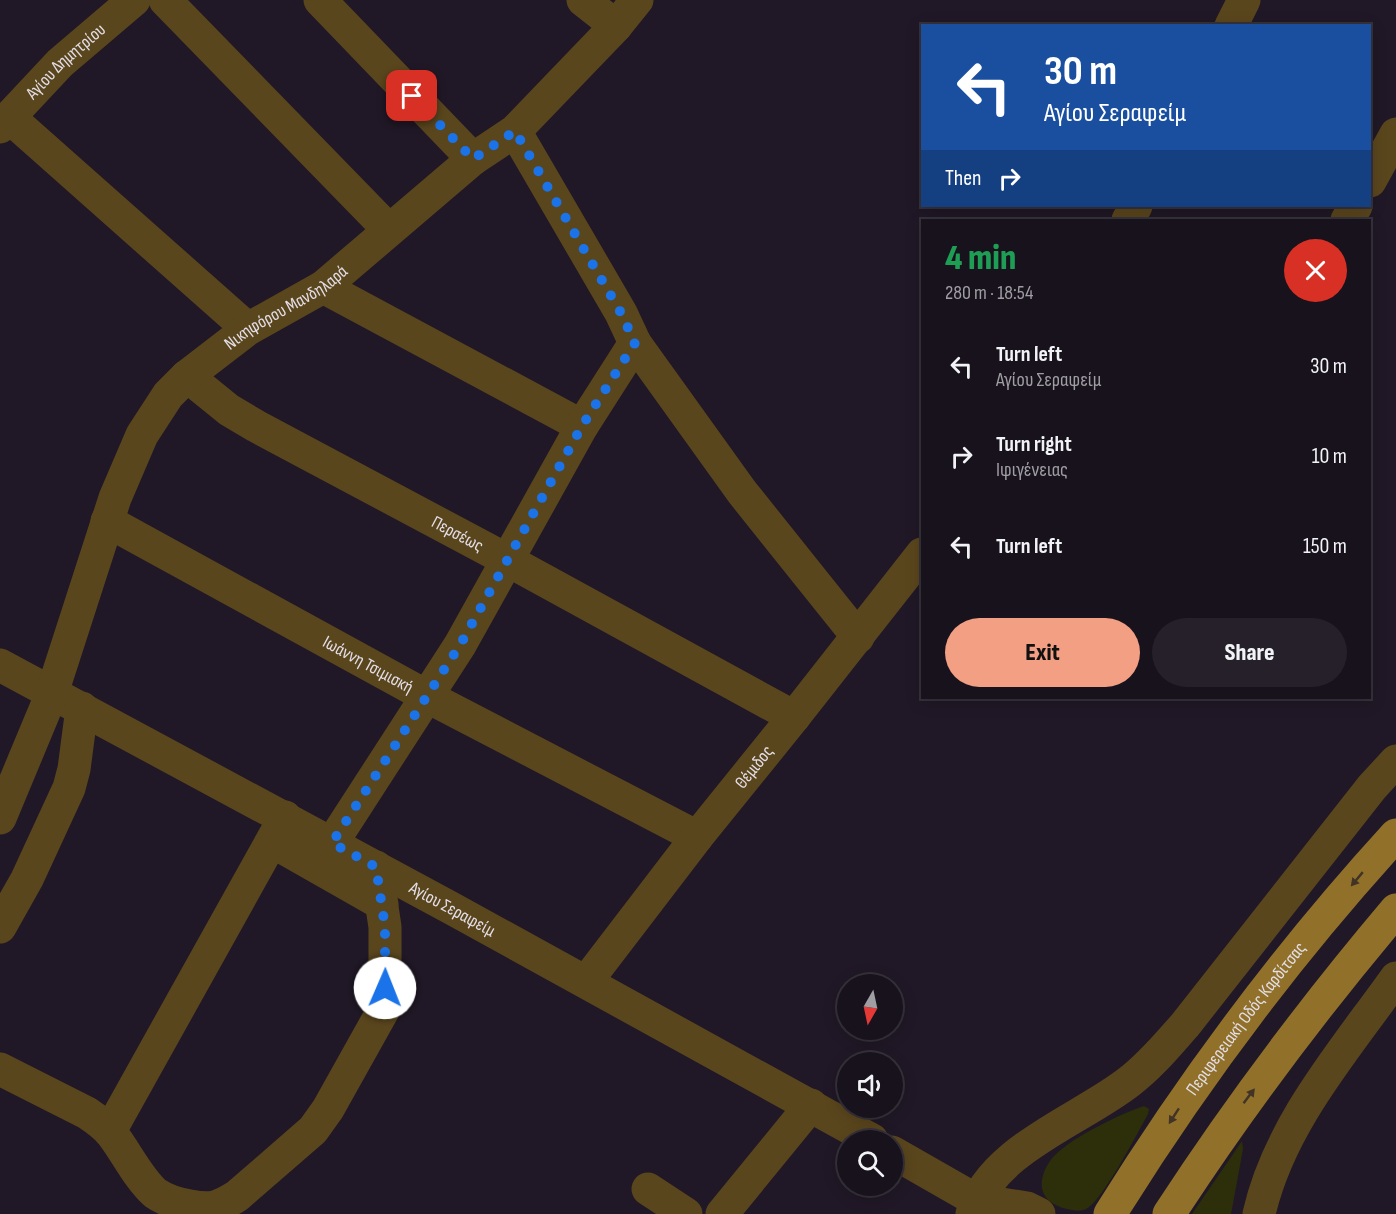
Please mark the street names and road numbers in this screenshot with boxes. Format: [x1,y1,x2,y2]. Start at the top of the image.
street label: Αγίου Δημητρίου [21,19,109,104]
street label: Νικηφόρου Μανδηλαρά [220,260,352,354]
street label: Περσέως [428,511,487,556]
street label: Ιωάννη Τσιμισκή [319,631,417,697]
street label: Θέμιδος [730,741,777,792]
street label: Αγίου Σεραφείμ [405,877,499,941]
street label: Περιφερειακή Οδός Καρδίτσας [1181,938,1310,1099]

